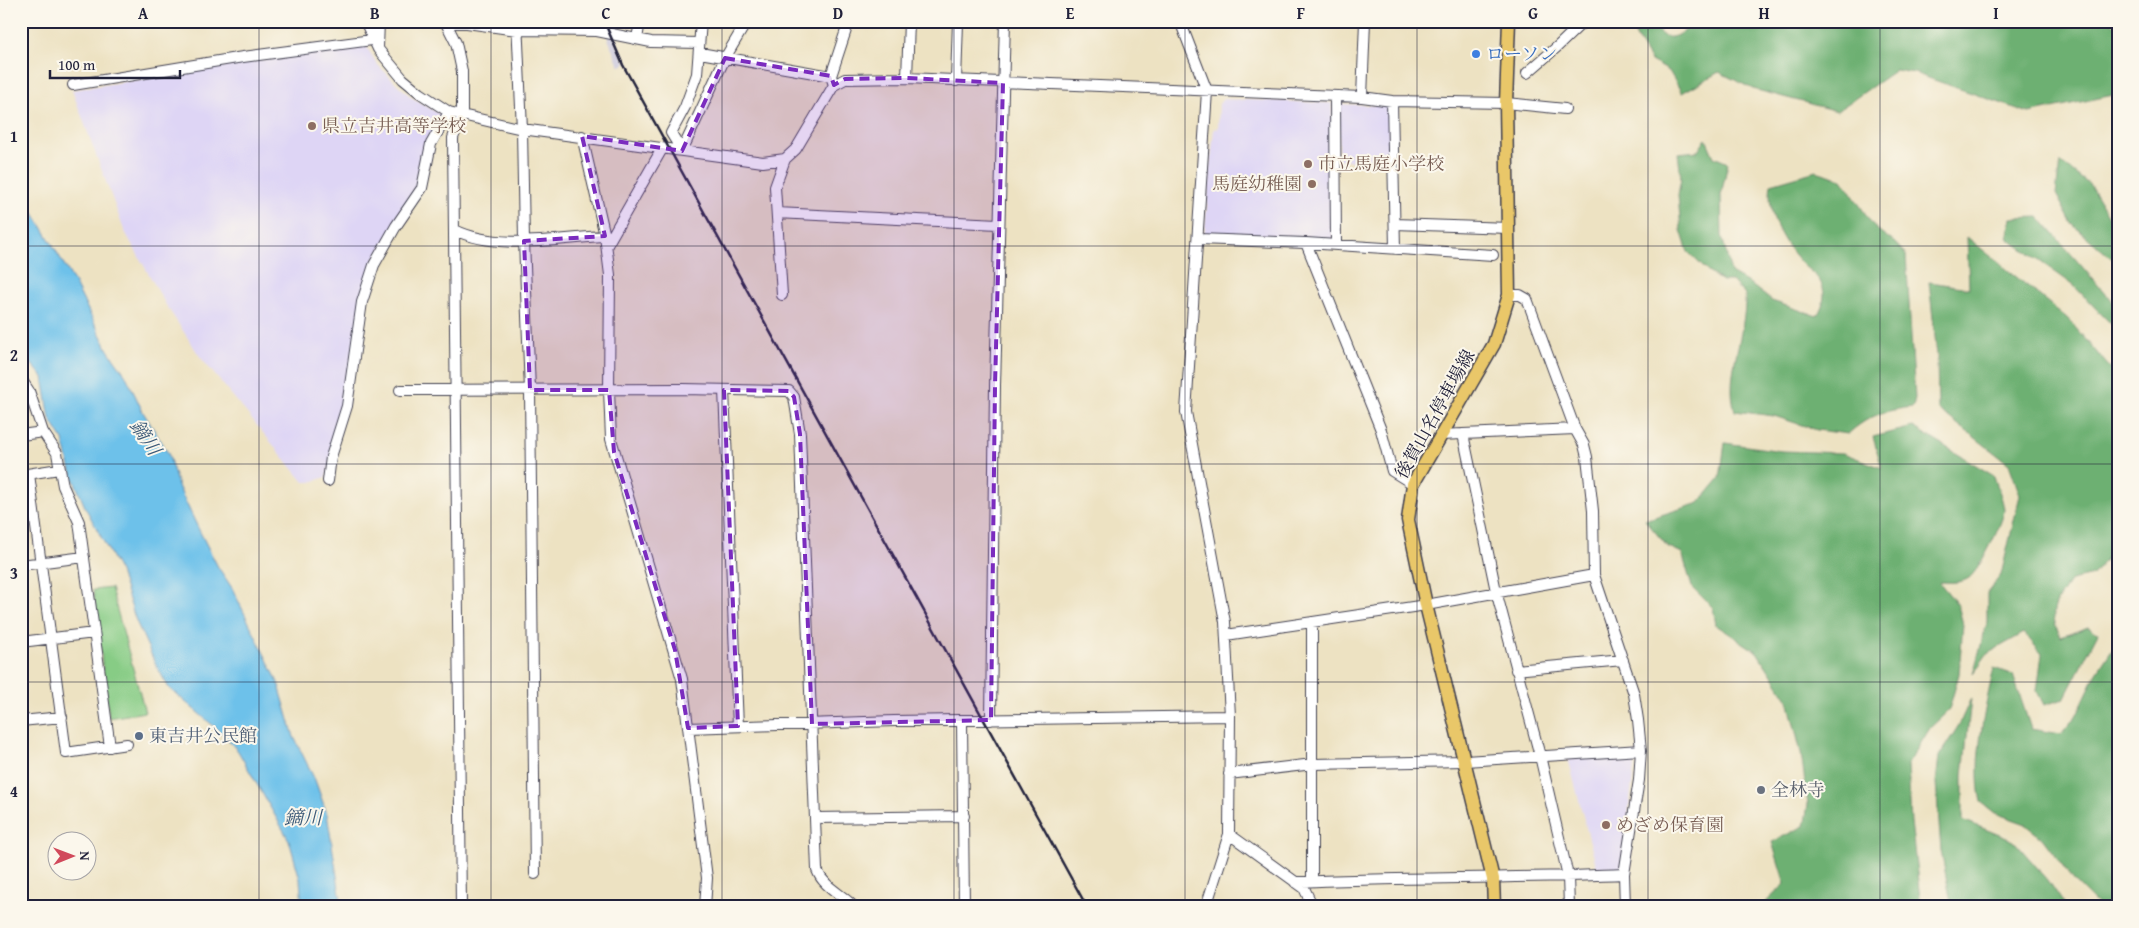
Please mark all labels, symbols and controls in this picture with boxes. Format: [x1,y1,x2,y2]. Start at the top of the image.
text: A [138,1,149,25]
text: B [370,1,380,25]
text: C [601,1,611,25]
text: D [833,1,843,25]
text: E [1066,1,1075,25]
text: F [1297,1,1305,25]
text: G [1528,1,1538,25]
text: H [1758,1,1770,25]
text: I [1993,1,1999,25]
place label: ローソン [1486,40,1557,67]
scale bar [50,48,180,80]
marker: ローソン [1470,48,1482,60]
text: 100 m [58,54,96,75]
place label: 県立吉井高等学校 [322,112,466,139]
marker: 県立吉井高等学校 [306,120,318,132]
text: 1 [10,124,18,148]
place label: 市立馬庭小学校 [1318,150,1444,177]
marker: 市立馬庭小学校 [1302,158,1314,170]
place label: 馬庭幼稚園 [1212,170,1302,197]
marker: 馬庭幼稚園 [1306,178,1318,190]
text: 2 [10,343,18,367]
street label: 後賀山名停車場線 [1388,344,1481,483]
water label: 鏑川 [124,413,169,462]
text: 3 [10,561,18,585]
place label: 東吉井公民館 [149,722,257,749]
marker: 東吉井公民館 [133,730,145,742]
place label: 全林寺 [1771,776,1825,803]
text: 4 [10,779,18,803]
marker: 全林寺 [1755,784,1767,796]
water label: 鏑川 [284,803,324,831]
place label: めざめ保育園 [1616,811,1724,838]
marker: めざめ保育園 [1600,819,1612,831]
north arrow [48,830,98,880]
text: N [75,851,95,861]

